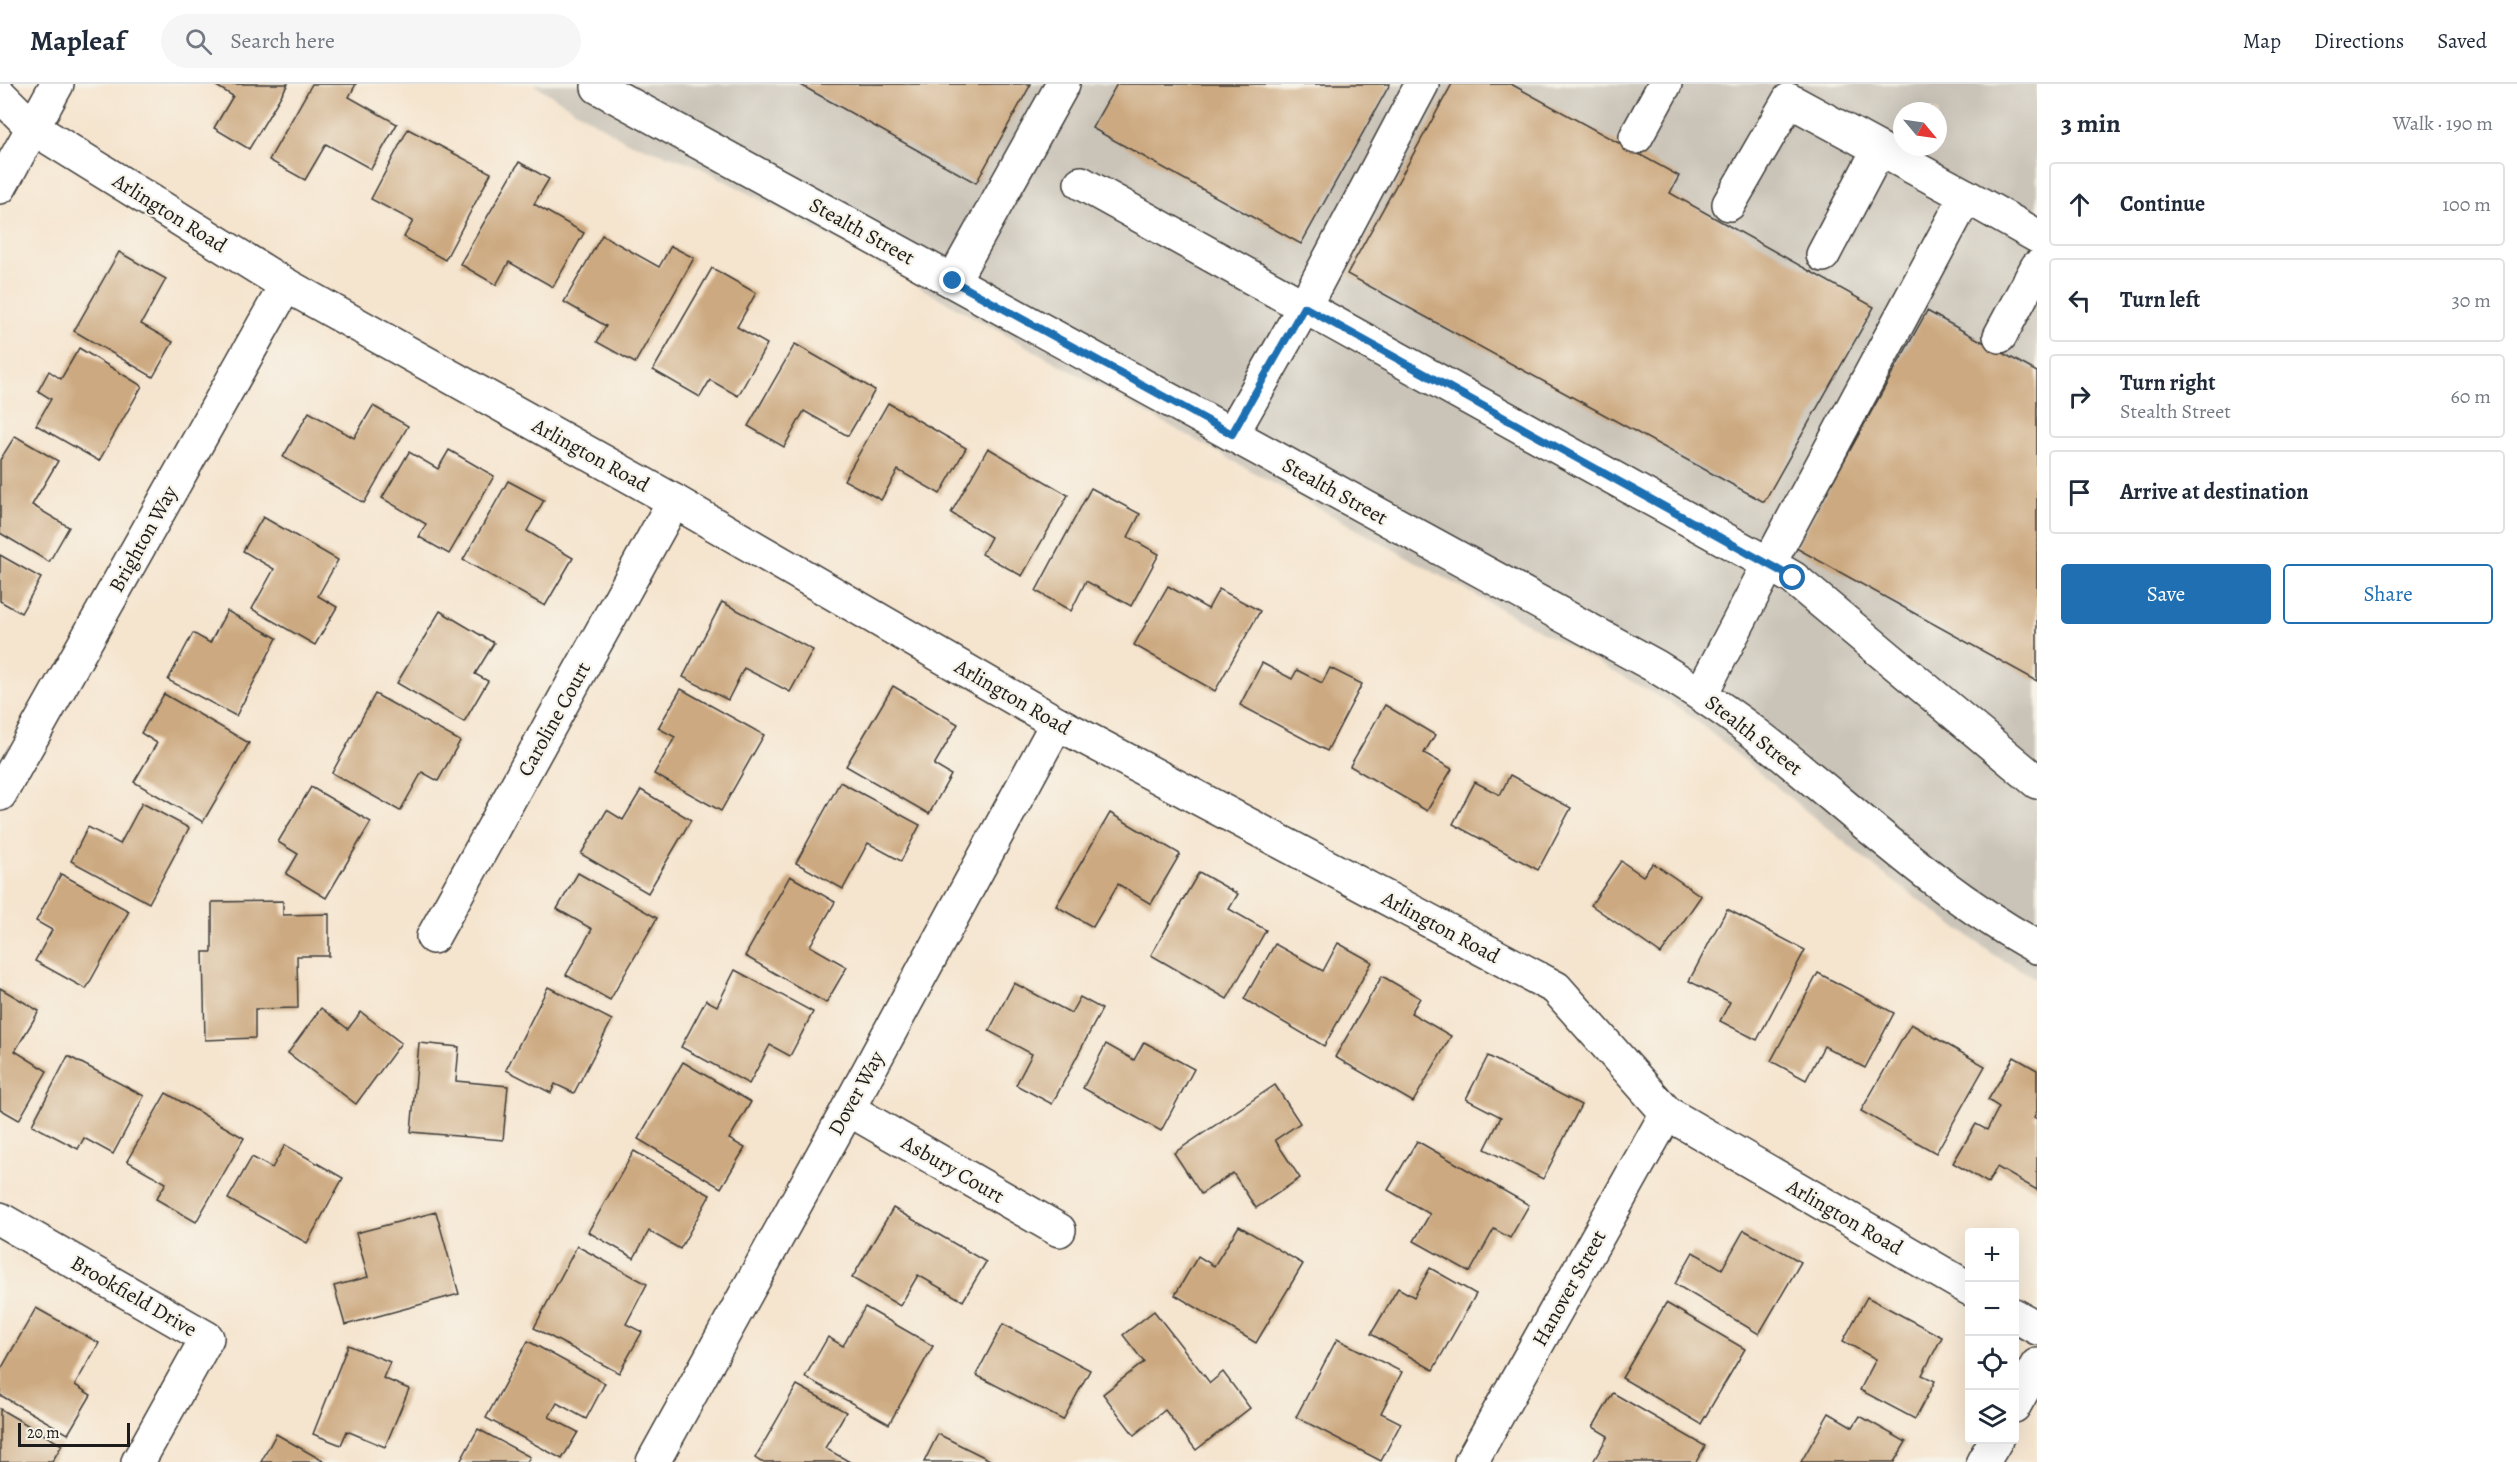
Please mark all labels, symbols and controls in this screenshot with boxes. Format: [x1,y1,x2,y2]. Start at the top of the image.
search box [161,14,581,68]
text: Mapleaf [30,22,125,60]
icon: search [182,25,215,58]
text: Search here [230,26,335,56]
text: Map [2243,27,2281,55]
text: Directions [2314,27,2404,55]
text: Saved [2437,27,2487,55]
north arrow [1893,102,1947,156]
text: 3 min [2061,106,2121,141]
text: Walk · 190 m [2393,110,2493,137]
street label: Arlington Road [107,166,233,260]
icon: ahead [2063,188,2096,221]
text: Continue [2120,189,2205,219]
street label: Stealth Street [804,191,920,271]
text: 100 m [2442,191,2491,218]
route end [939,267,965,293]
icon: left [2063,284,2096,317]
text: Turn left [2120,285,2200,315]
text: 30 m [2451,287,2491,314]
text: Turn right [2120,368,2216,398]
icon: right [2063,380,2096,413]
text: 60 m [2451,383,2491,410]
text: Stealth Street [2120,398,2231,425]
street label: Arlington Road [527,411,655,499]
street label: Stealth Street [1277,451,1393,531]
icon: arrive [2063,476,2096,509]
text: Arrive at destination [2120,477,2309,507]
street label: Brighton Way [102,480,184,597]
route start [1779,564,1805,590]
button: Save [2061,564,2271,624]
button: Share [2283,564,2493,624]
street label: Arlington Road [949,652,1077,742]
street label: Caroline Court [511,657,597,781]
street label: Stealth Street [1700,688,1809,782]
street label: Arlington Road [1376,884,1505,970]
street label: Dover Way [821,1045,891,1140]
street label: Asbury Court [896,1128,1009,1210]
street label: Arlington Road [1781,1172,1909,1262]
street label: Hanover Street [1525,1225,1613,1351]
map controls [1965,1228,2019,1444]
button: + [1965,1228,2019,1282]
street label: Brookfield Drive [66,1249,202,1343]
button: − [1965,1282,2019,1336]
button: locate [1965,1336,2019,1390]
button: layers [1965,1390,2019,1444]
scale bar [18,1420,130,1448]
text: 20 m [27,1422,60,1444]

